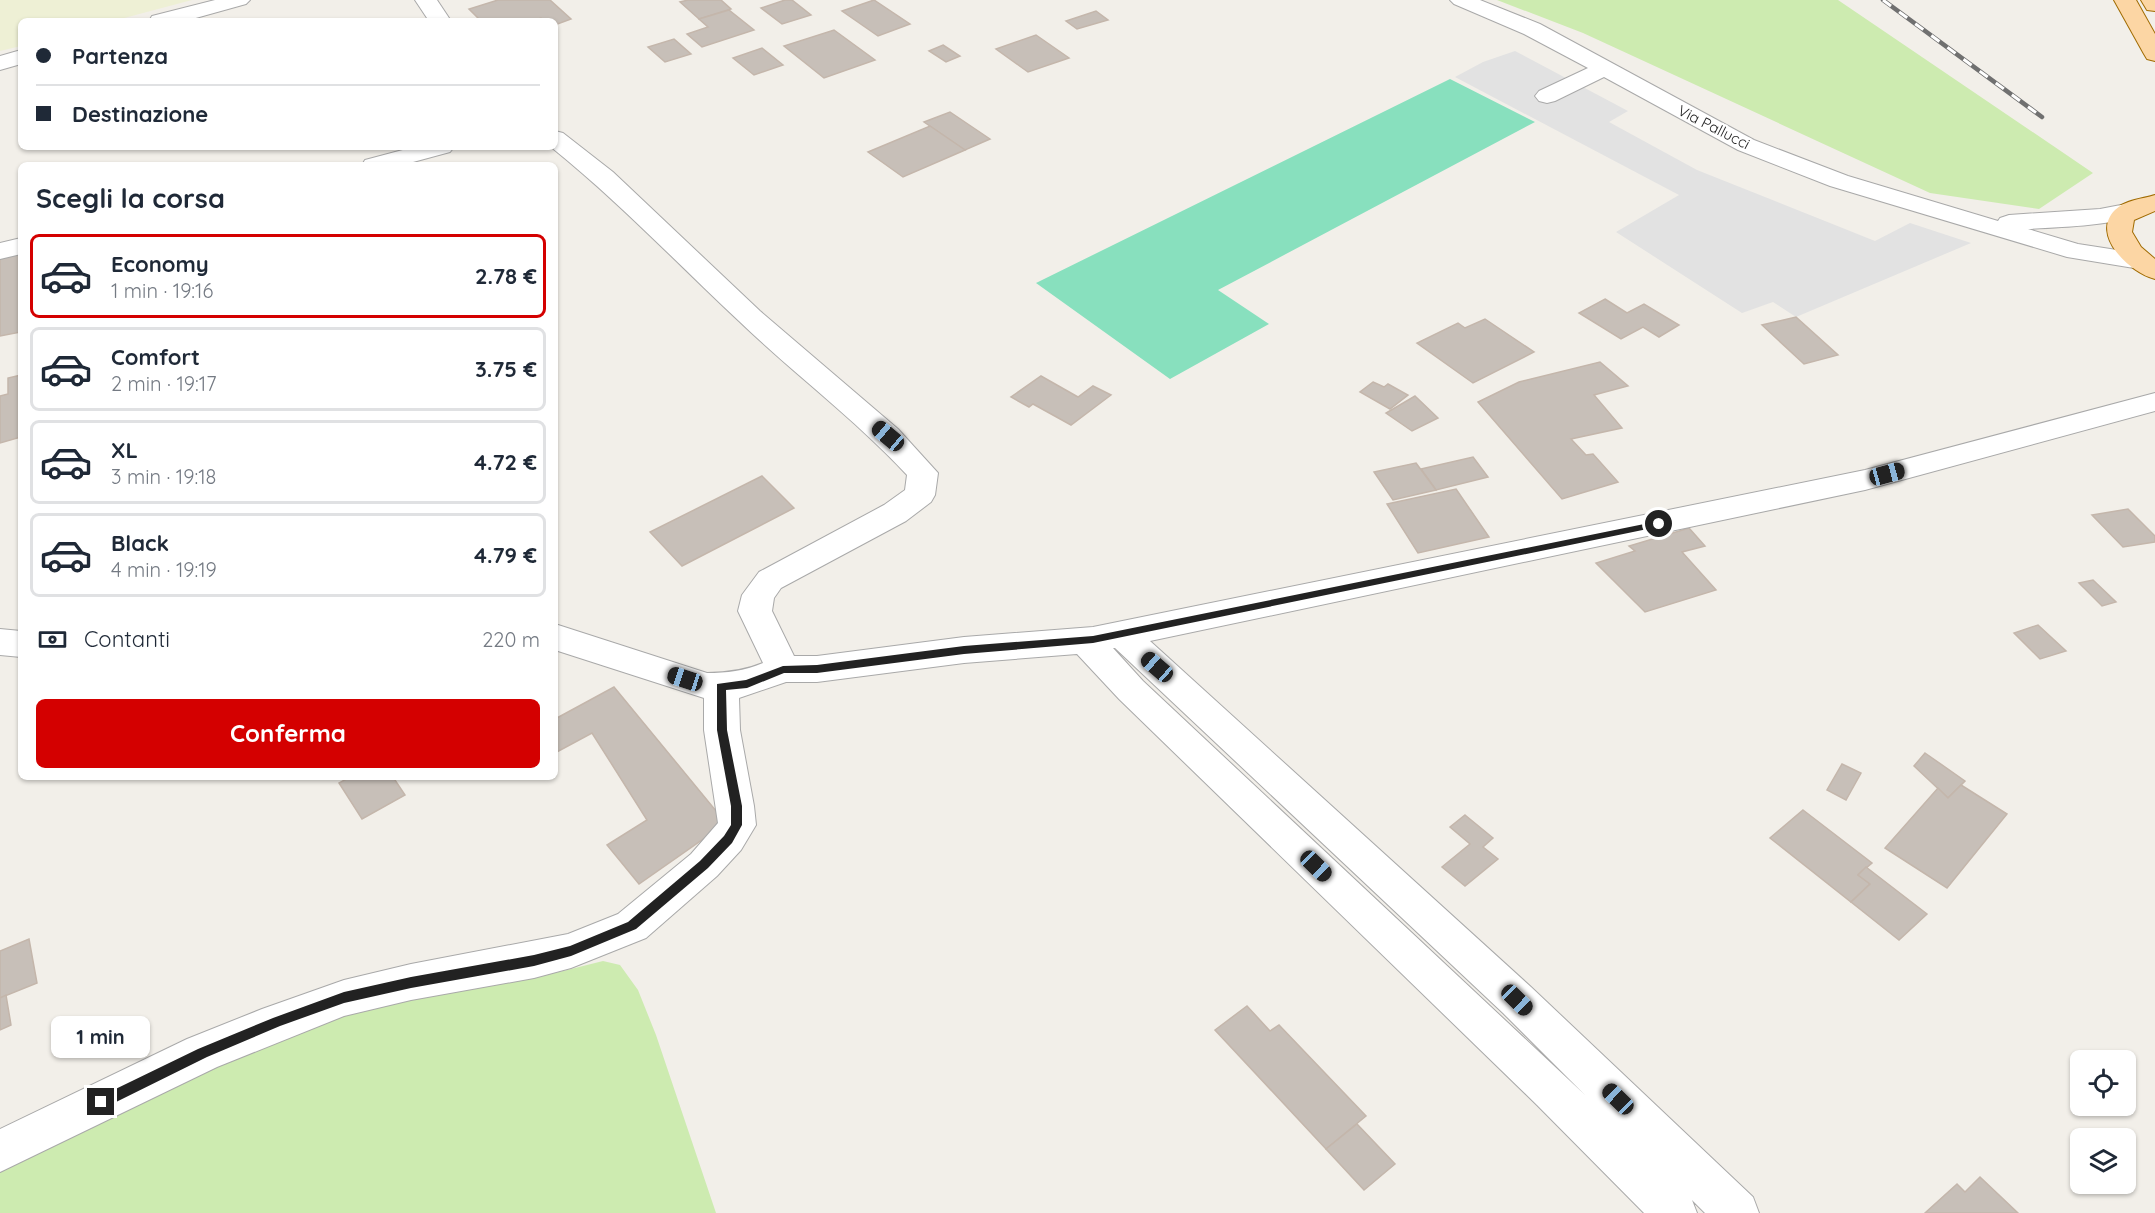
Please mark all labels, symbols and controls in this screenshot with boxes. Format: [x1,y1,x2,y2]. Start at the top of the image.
text: Partenza [72,42,168,70]
text: Destinazione [72,100,208,128]
street label: Via Pallucci [1675,101,1753,153]
text: Scegli la corsa [36,181,225,215]
icon: car [39,249,93,303]
text: Economy [111,250,209,278]
text: 2.78 € [475,262,537,290]
text: 1 min · 19:16 [111,278,213,303]
icon: car [39,342,93,396]
text: Comfort [111,343,200,371]
text: 3.75 € [475,355,537,383]
text: 2 min · 19:17 [111,371,216,396]
car [868,418,908,454]
icon: car [39,435,93,489]
text: XL [111,436,138,464]
text: 4.72 € [474,448,537,476]
car [1867,461,1907,487]
text: 3 min · 19:18 [111,464,216,489]
route start [1645,510,1672,537]
icon: car [39,528,93,582]
text: Black [111,529,169,557]
text: 4.79 € [474,541,537,569]
text: 4 min · 19:19 [111,557,217,582]
icon: cash [36,623,69,656]
text: Contanti [84,625,170,653]
text: 220 m [482,627,540,652]
car [1138,648,1176,686]
car [665,665,705,693]
button: Conferma [36,699,540,768]
car [1297,847,1335,885]
car [1498,981,1536,1019]
callout: 1 min [51,1015,150,1057]
text: 1 min [76,1024,125,1049]
map controls [2070,1050,2136,1194]
button: locate [2070,1050,2136,1116]
car [1599,1080,1637,1118]
route end [87,1088,114,1115]
button: layers [2070,1128,2136,1194]

